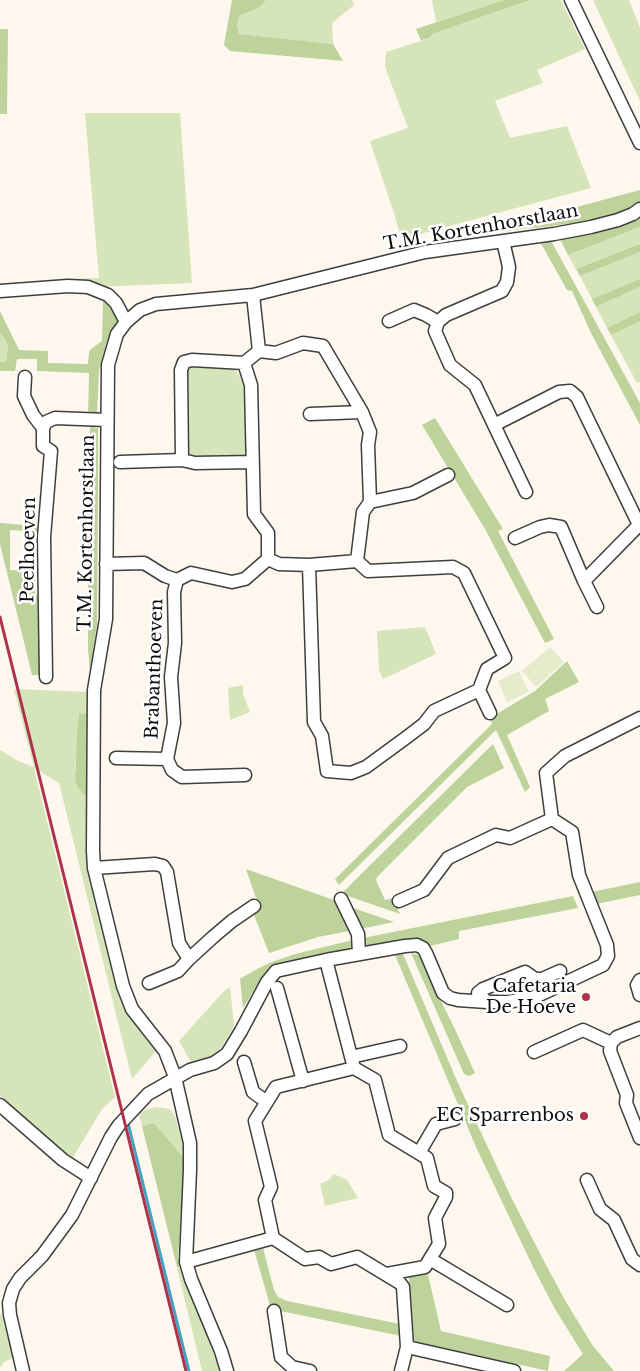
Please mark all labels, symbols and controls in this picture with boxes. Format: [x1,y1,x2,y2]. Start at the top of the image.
street label: T.M. Kortenhorstlaan [382,200,580,256]
street label: T.M. Kortenhorstlaan [74,434,100,632]
street label: Peelhoeven [17,497,41,603]
street label: Brabanthoeven [142,598,168,740]
place label: Cafetaria De Hoeve [486,976,576,1019]
marker: Cafetaria De Hoeve [580,991,592,1003]
place label: EC Sparrenbos [436,1105,574,1127]
marker: EC Sparrenbos [578,1110,590,1122]

